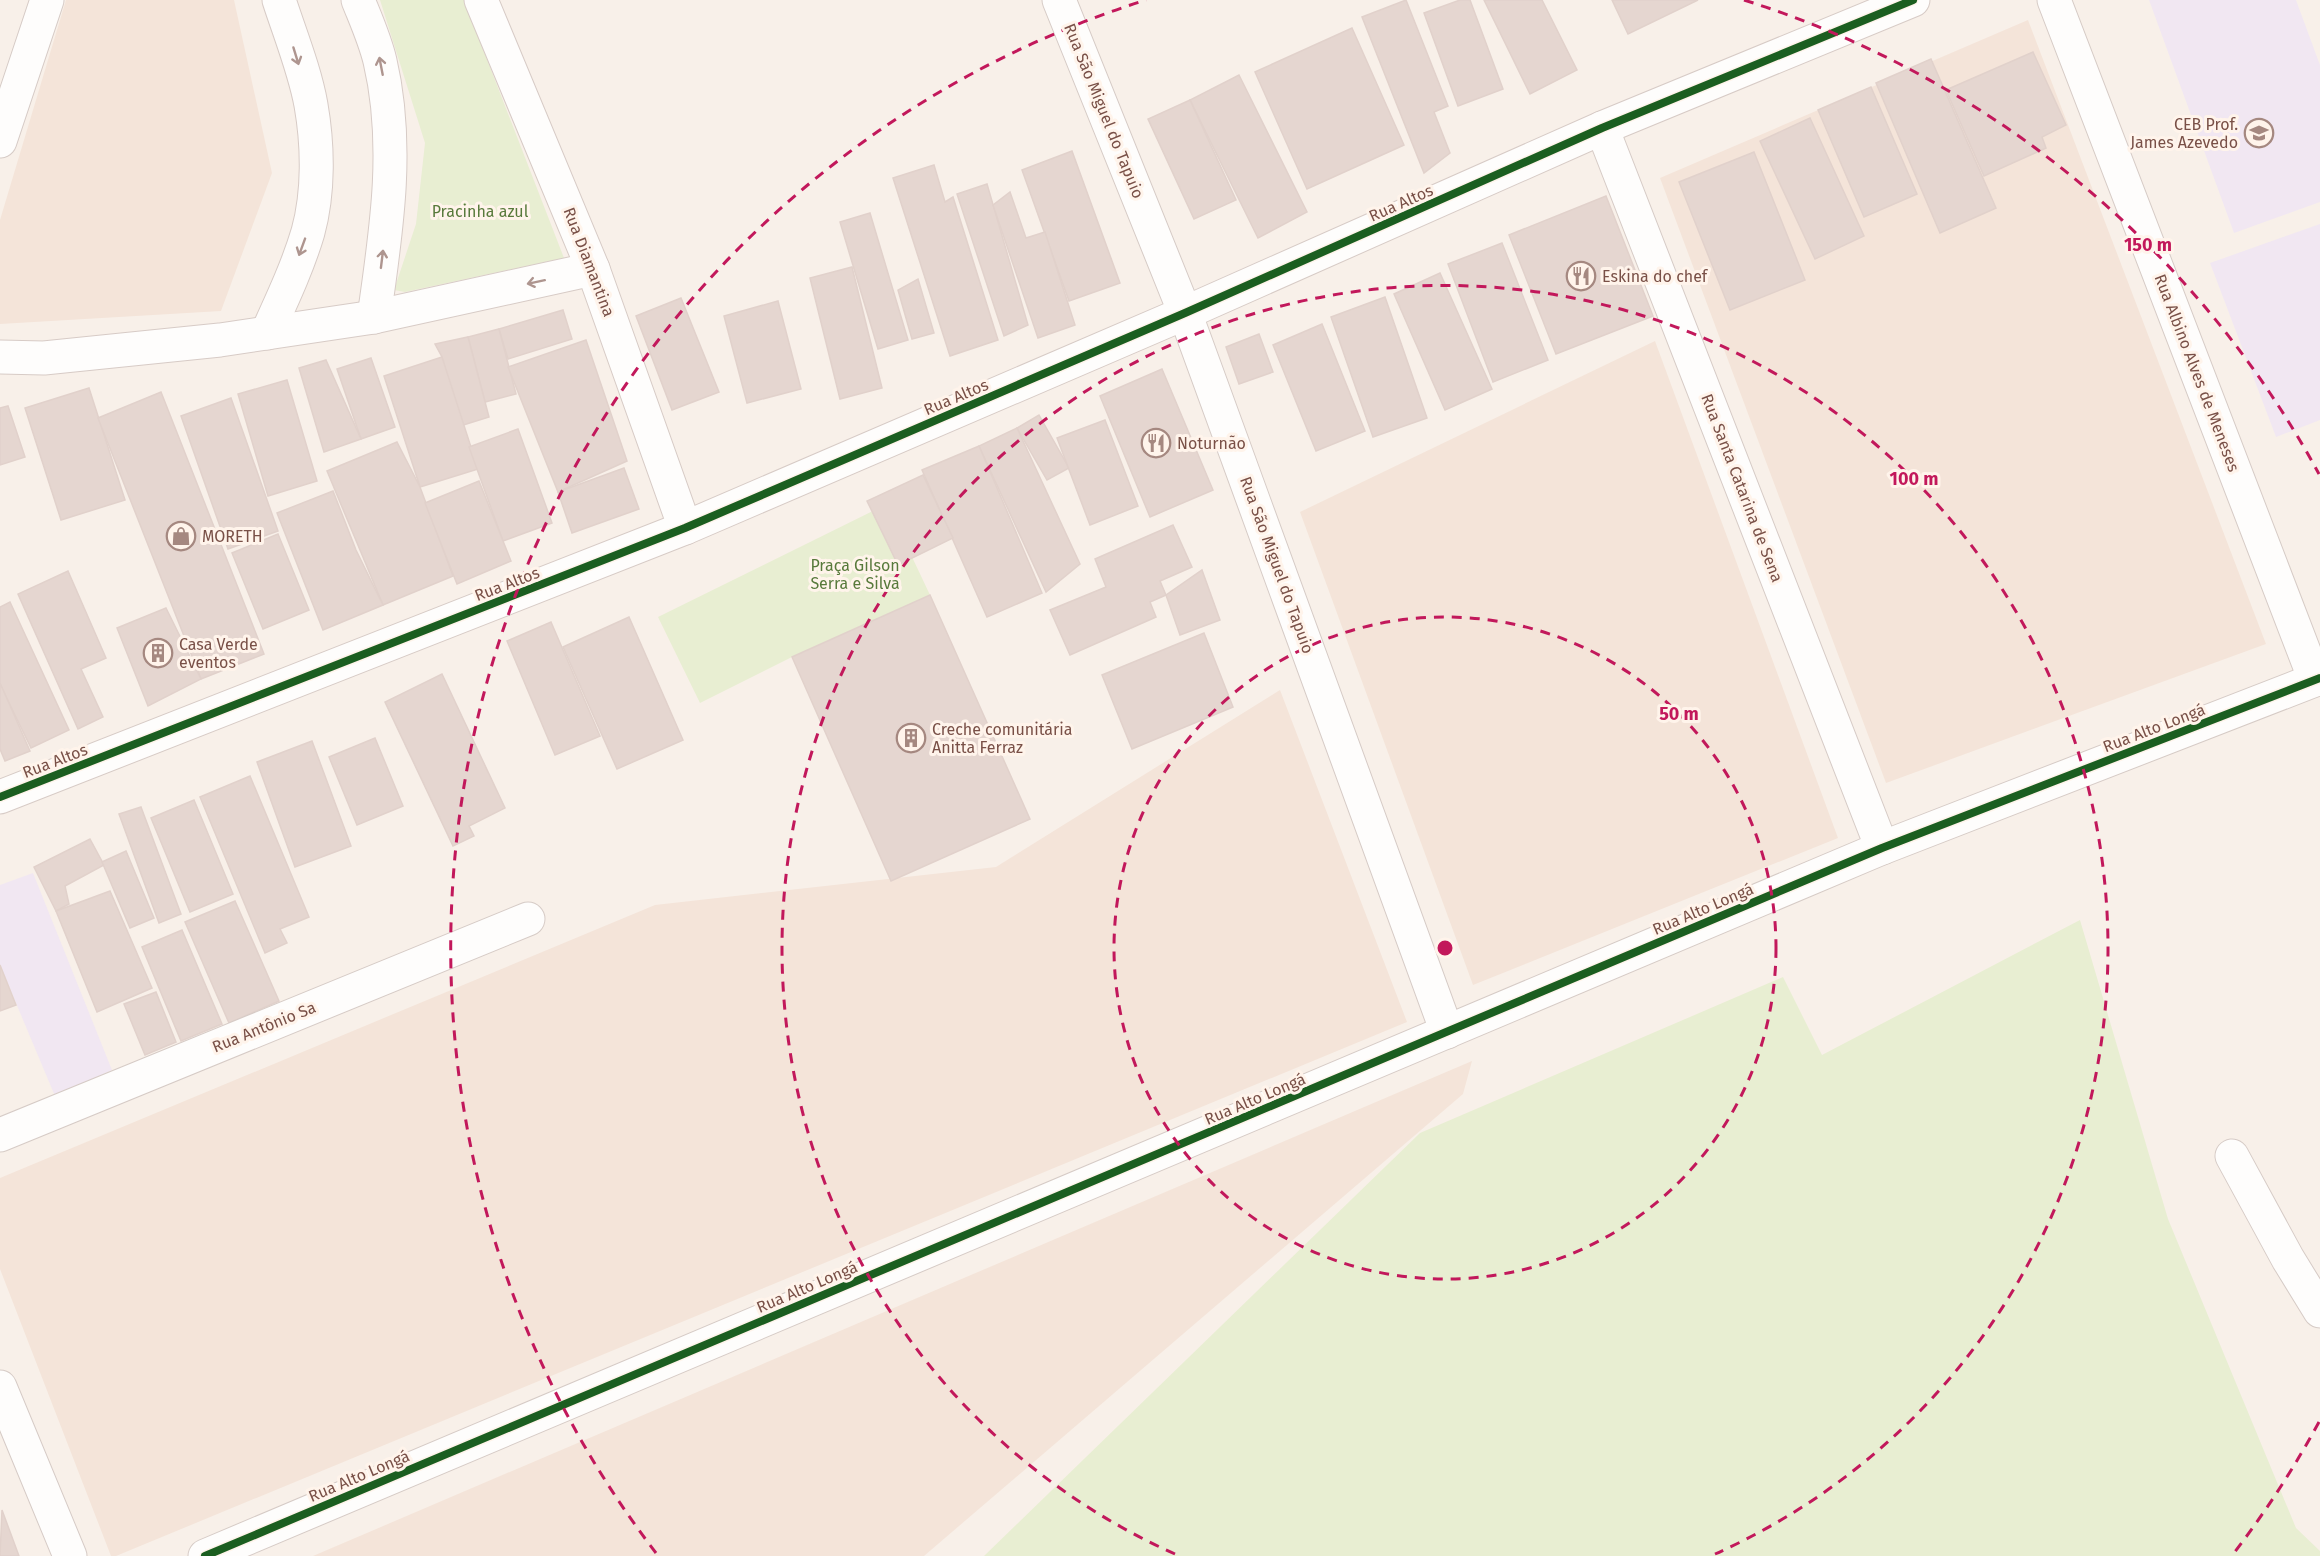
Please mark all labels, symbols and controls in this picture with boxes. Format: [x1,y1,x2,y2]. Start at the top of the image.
street label: Rua São Miguel do Tapuio [1060,21,1148,201]
one-way arrow [291,46,302,65]
one-way arrow [374,57,386,76]
place label: CEB Prof. James Azevedo [2130,115,2238,152]
school or university icon: CEB Prof. James Azevedo [2243,117,2275,149]
street label: Rua Altos [1366,180,1436,226]
park label: Pracinha azul [432,202,529,221]
street label: Rua Diamantina [559,205,619,319]
text: 150 m [2124,234,2172,256]
one-way arrow [296,237,307,256]
one-way arrow [377,250,388,270]
restaurant icon: Eskina do chef [1565,260,1597,292]
place label: Eskina do chef [1602,267,1709,286]
street label: Rua Albino Alves de Meneses [2150,271,2244,475]
one-way arrow [527,277,546,288]
street label: Rua Altos [921,375,991,419]
street label: Rua Santa Catarina de Sena [1697,391,1787,585]
restaurant icon: Noturnão [1140,427,1172,459]
place label: Noturnão [1177,434,1246,453]
text: 100 m [1890,468,1938,490]
street label: Rua São Miguel do Tapuio [1236,474,1318,656]
shop icon: MORETH [165,520,197,552]
place label: MORETH [202,527,263,546]
park label: Praça Gilson Serra e Silva [810,556,900,593]
street label: Rua Altos [472,563,542,605]
place label: Casa Verde eventos [179,635,258,672]
building icon: Casa Verde eventos [142,637,174,669]
street label: Rua Alto Longá [2100,700,2208,756]
text: 50 m [1659,703,1699,725]
place label: Creche comunitária Anitta Ferraz [932,720,1072,757]
building icon: Creche comunitária Anitta Ferraz [895,722,927,754]
street label: Rua Altos [20,740,90,782]
street label: Rua Alto Longá [1650,879,1756,939]
centre of rings [1435,938,1455,958]
street label: Rua Antônio Sa [209,998,319,1056]
street label: Rua Alto Longá [1202,1069,1308,1129]
street label: Rua Alto Longá [754,1257,860,1317]
street label: Rua Alto Longá [306,1446,412,1506]

